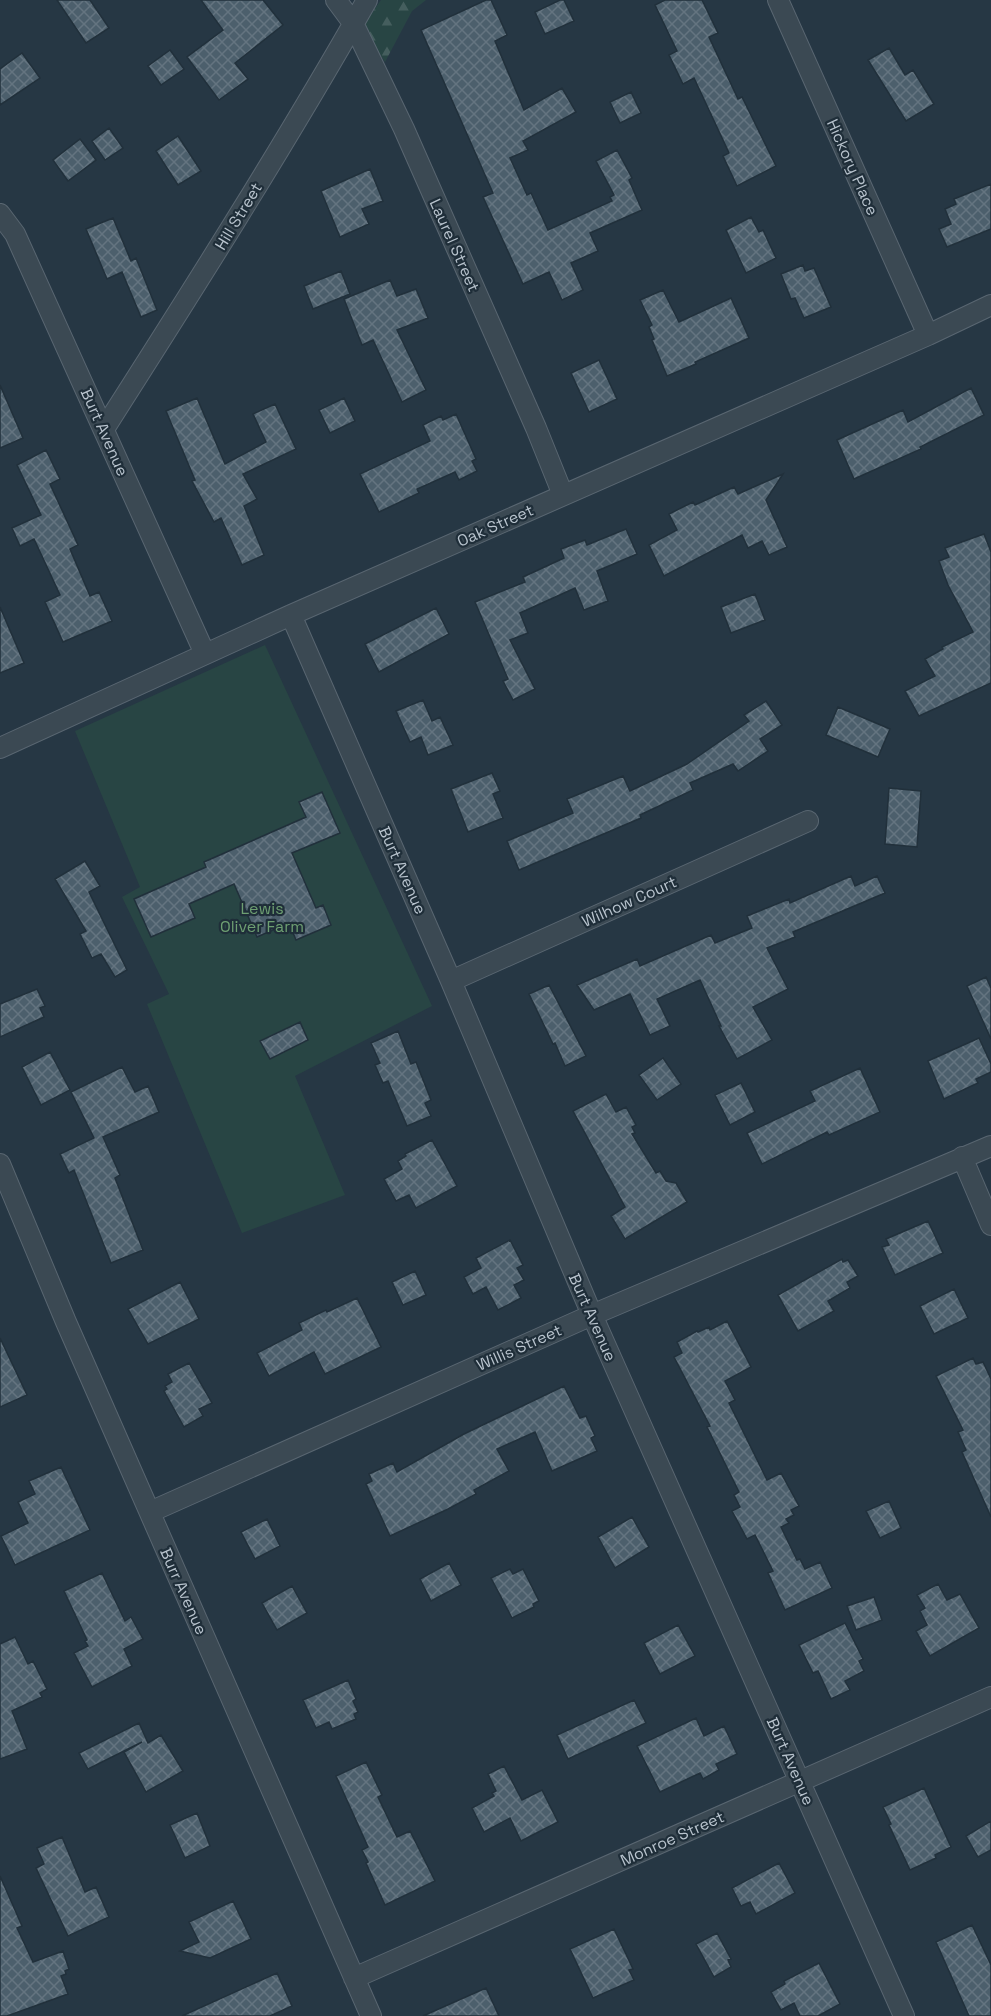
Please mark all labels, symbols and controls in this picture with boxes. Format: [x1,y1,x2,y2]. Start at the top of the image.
street label: Hickory Place [822,116,883,219]
street label: Hill Street [210,179,267,254]
street label: Laurel Street [425,195,484,295]
street label: Burt Avenue [76,385,133,479]
street label: Oak Street [454,499,537,552]
street label: Burt Avenue [374,823,431,917]
street label: Wilhow Court [578,871,680,932]
park label: Lewis Oliver Farm [220,898,304,937]
street label: Burt Avenue [564,1270,621,1364]
street label: Willis Street [473,1319,565,1376]
street label: Burr Avenue [155,1545,212,1638]
street label: Burt Avenue [762,1714,819,1808]
street label: Monroe Street [617,1806,727,1871]

